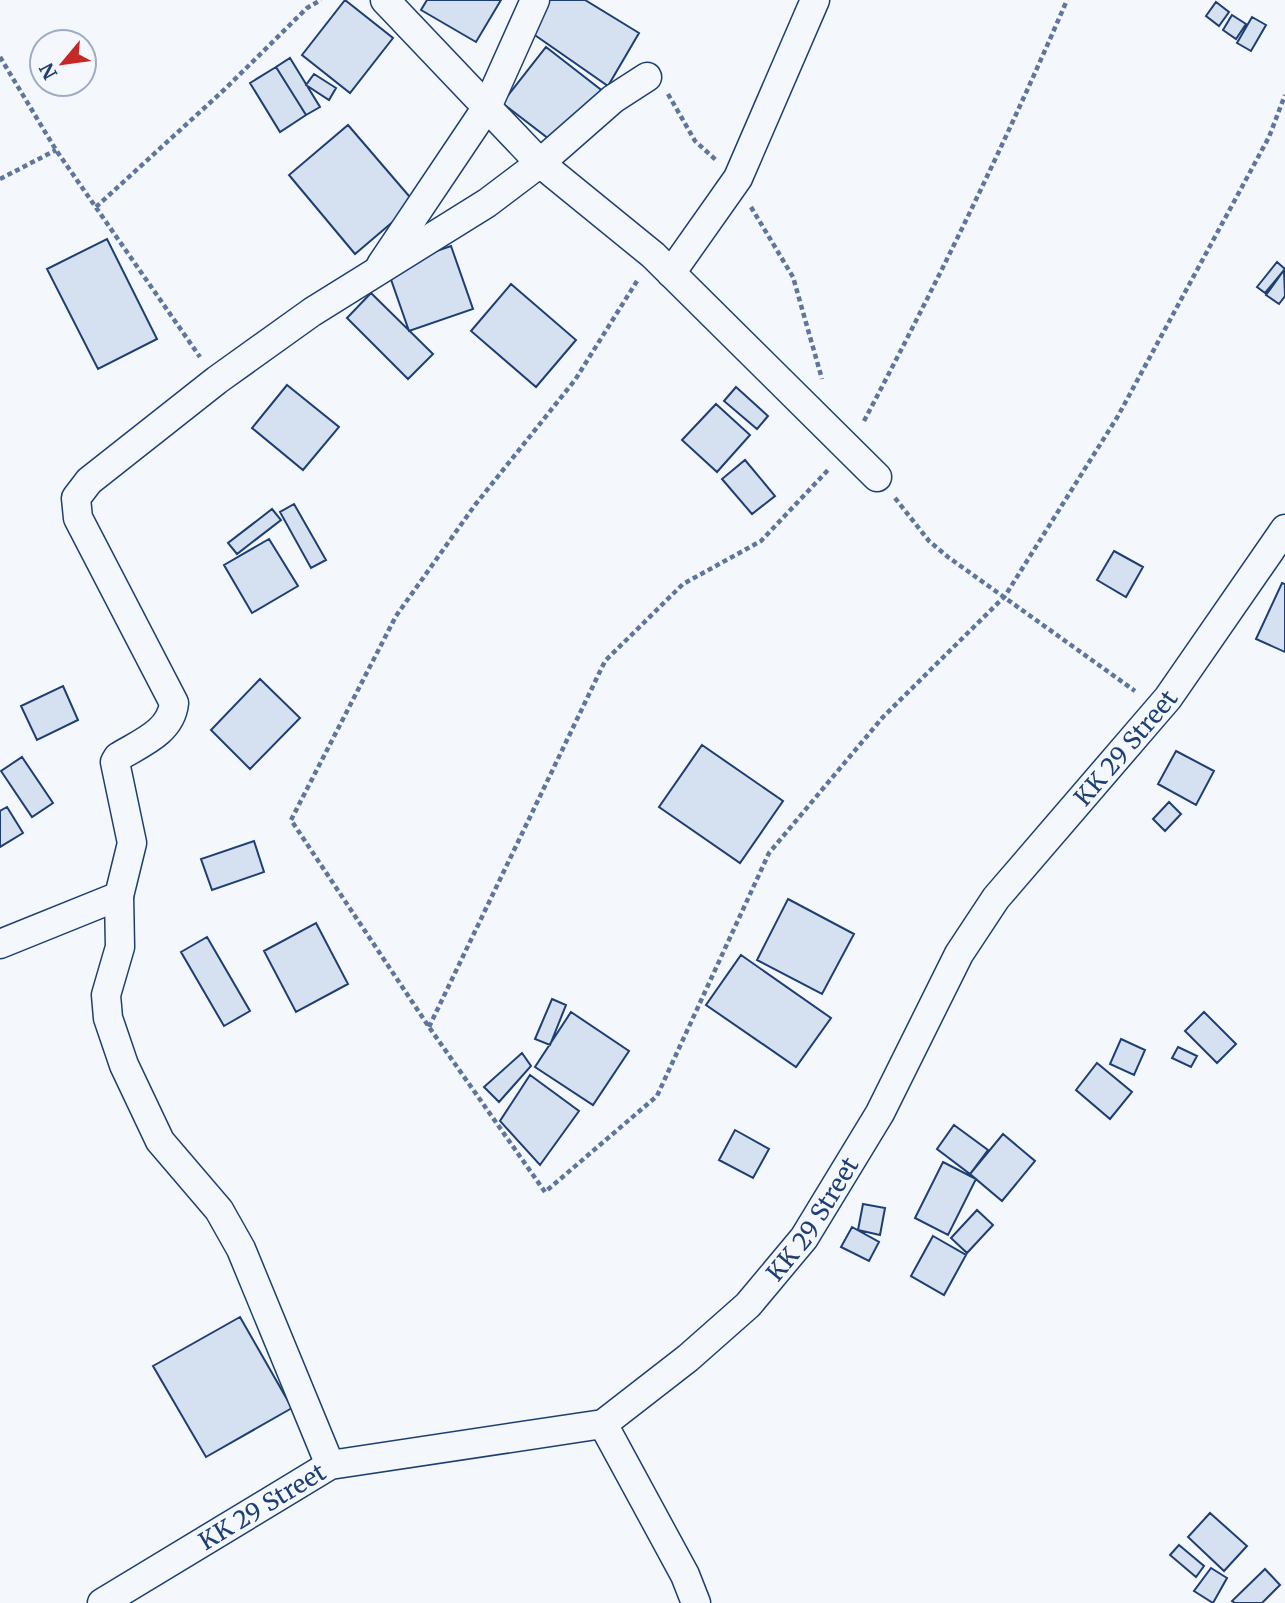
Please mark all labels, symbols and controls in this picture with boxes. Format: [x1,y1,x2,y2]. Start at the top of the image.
north arrow [28,28,98,98]
text: N [34,59,62,84]
street label: KK 29 Street [1067,684,1185,812]
street label: KK 29 Street [759,1151,865,1287]
street label: KK 29 Street [193,1456,332,1556]

